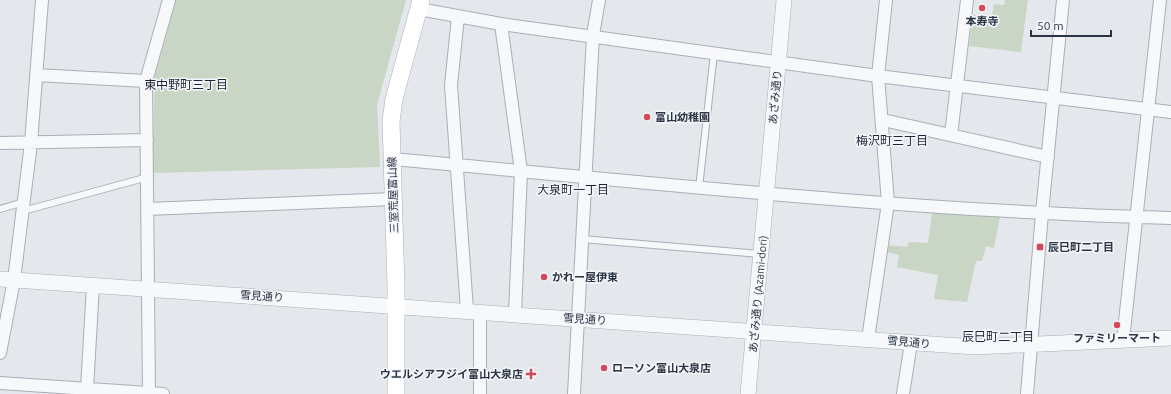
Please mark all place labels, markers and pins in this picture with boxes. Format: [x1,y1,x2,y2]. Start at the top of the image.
marker: 本寿寺 [977,3,987,13]
place label: 本寿寺 [966,15,999,27]
place label: 富山幼稚園 [655,111,710,123]
marker: 富山幼稚園 [642,112,652,122]
place label: 辰巳町二丁目 [1048,241,1114,253]
marker: 辰巳町二丁目 [1035,242,1045,252]
place label: かれー屋伊東 [552,271,618,283]
marker: かれー屋伊東 [539,272,549,282]
marker: ファミリーマート [1112,320,1122,330]
place label: ファミリーマート [1073,332,1161,344]
place label: ローソン富山大泉店 [612,362,711,374]
marker: ローソン富山大泉店 [599,363,609,373]
place label: ウエルシアフジイ富山大泉店 [380,368,523,380]
marker: ウエルシアフジイ富山大泉店 [526,369,536,379]

